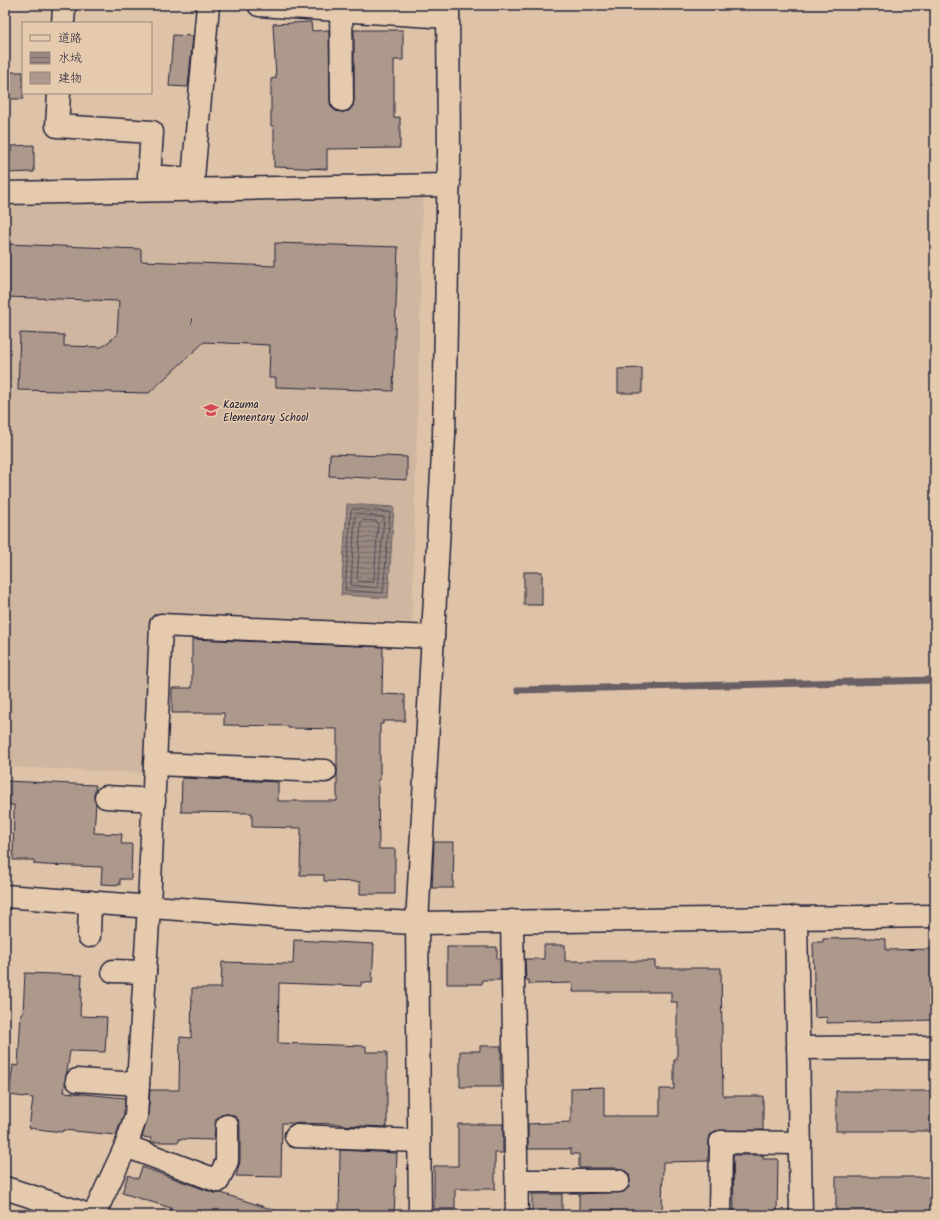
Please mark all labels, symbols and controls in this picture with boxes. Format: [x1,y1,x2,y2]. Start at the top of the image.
legend [22,22,152,94]
text: 道路 [58,29,82,48]
text: 水域 [58,49,82,68]
text: 建物 [58,69,82,88]
house number: 1 [190,315,193,330]
place label: Kazuma Elementary School [223,396,309,427]
school or university icon: Kazuma Elementary School [202,401,220,419]

